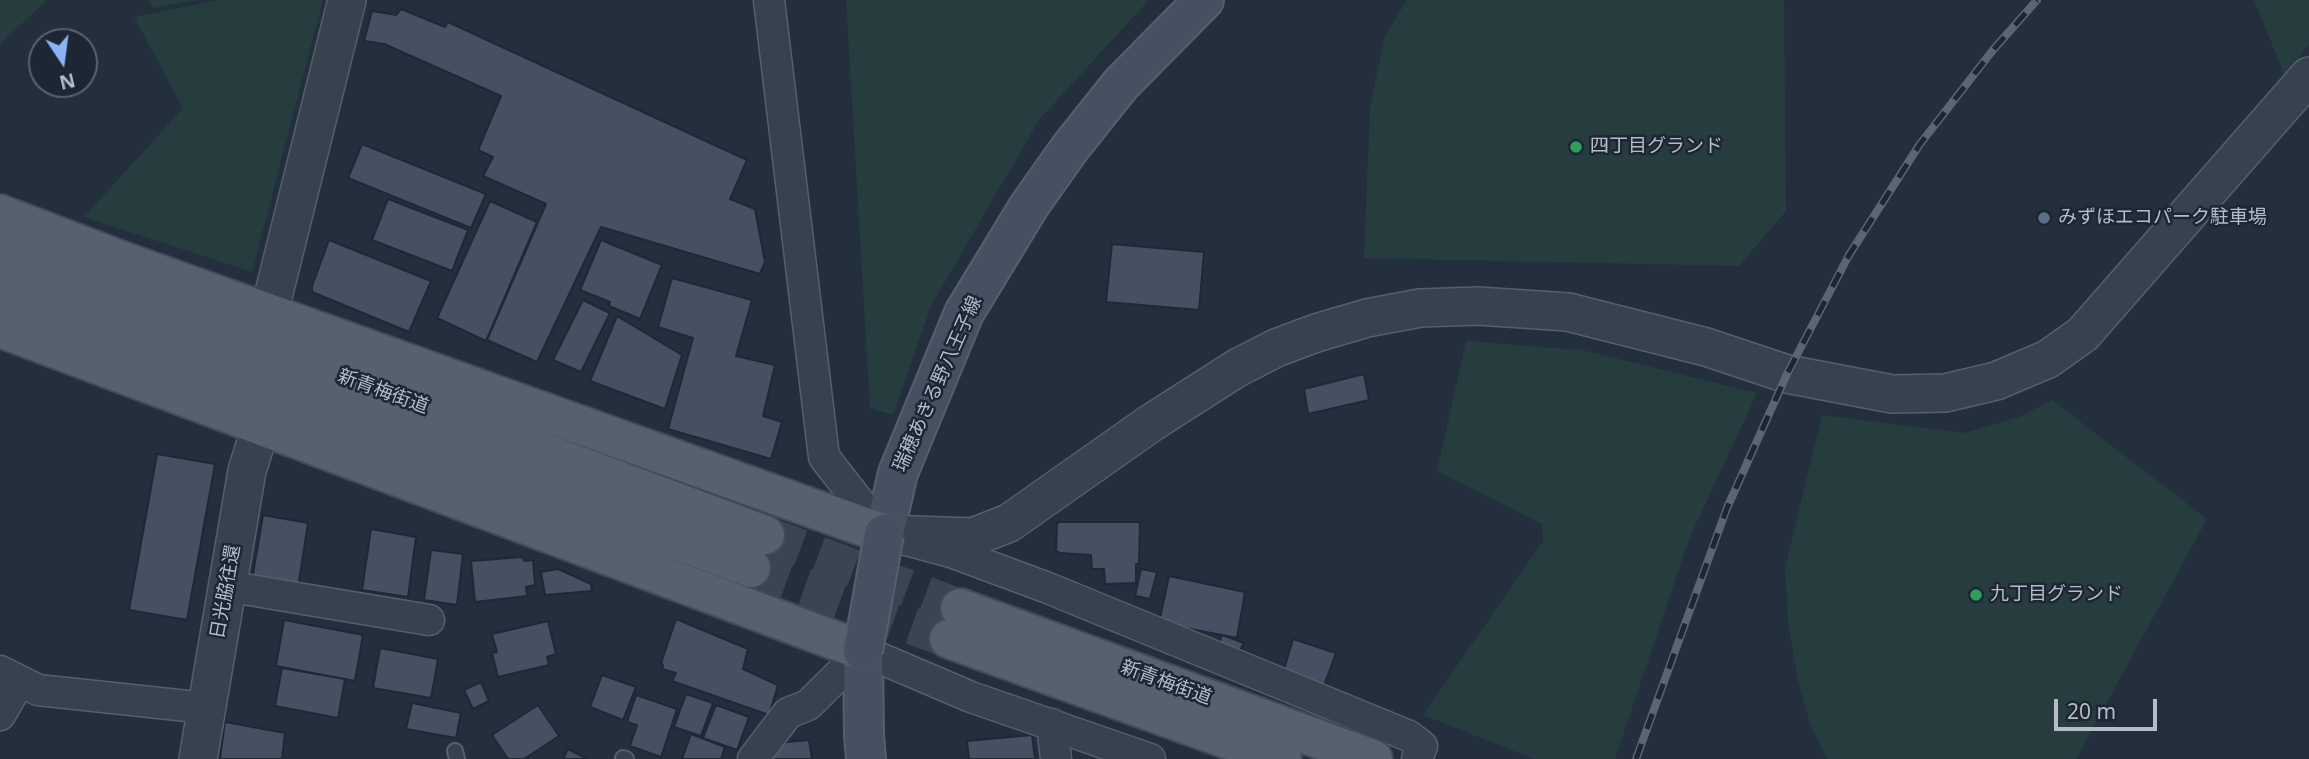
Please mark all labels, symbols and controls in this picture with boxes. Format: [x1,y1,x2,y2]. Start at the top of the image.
north arrow [28,28,98,98]
text: N [57,67,78,96]
place label: 四丁目グランド [1590,136,1723,158]
marker: 四丁目グランド [1568,139,1584,155]
place label: みずほエコパーク駐車場 [2058,207,2267,229]
marker: みずほエコパーク駐車場 [2036,210,2052,226]
street label: 瑞穂あきる野八王子線 [889,293,987,475]
street label: 新青梅街道 [334,365,432,419]
street label: 日光脇往還 [207,543,245,641]
place label: 九丁目グランド [1990,584,2123,606]
marker: 九丁目グランド [1968,587,1984,603]
street label: 新青梅街道 [1117,656,1215,710]
scale bar [2057,686,2160,730]
text: 20 m [2067,697,2116,725]

